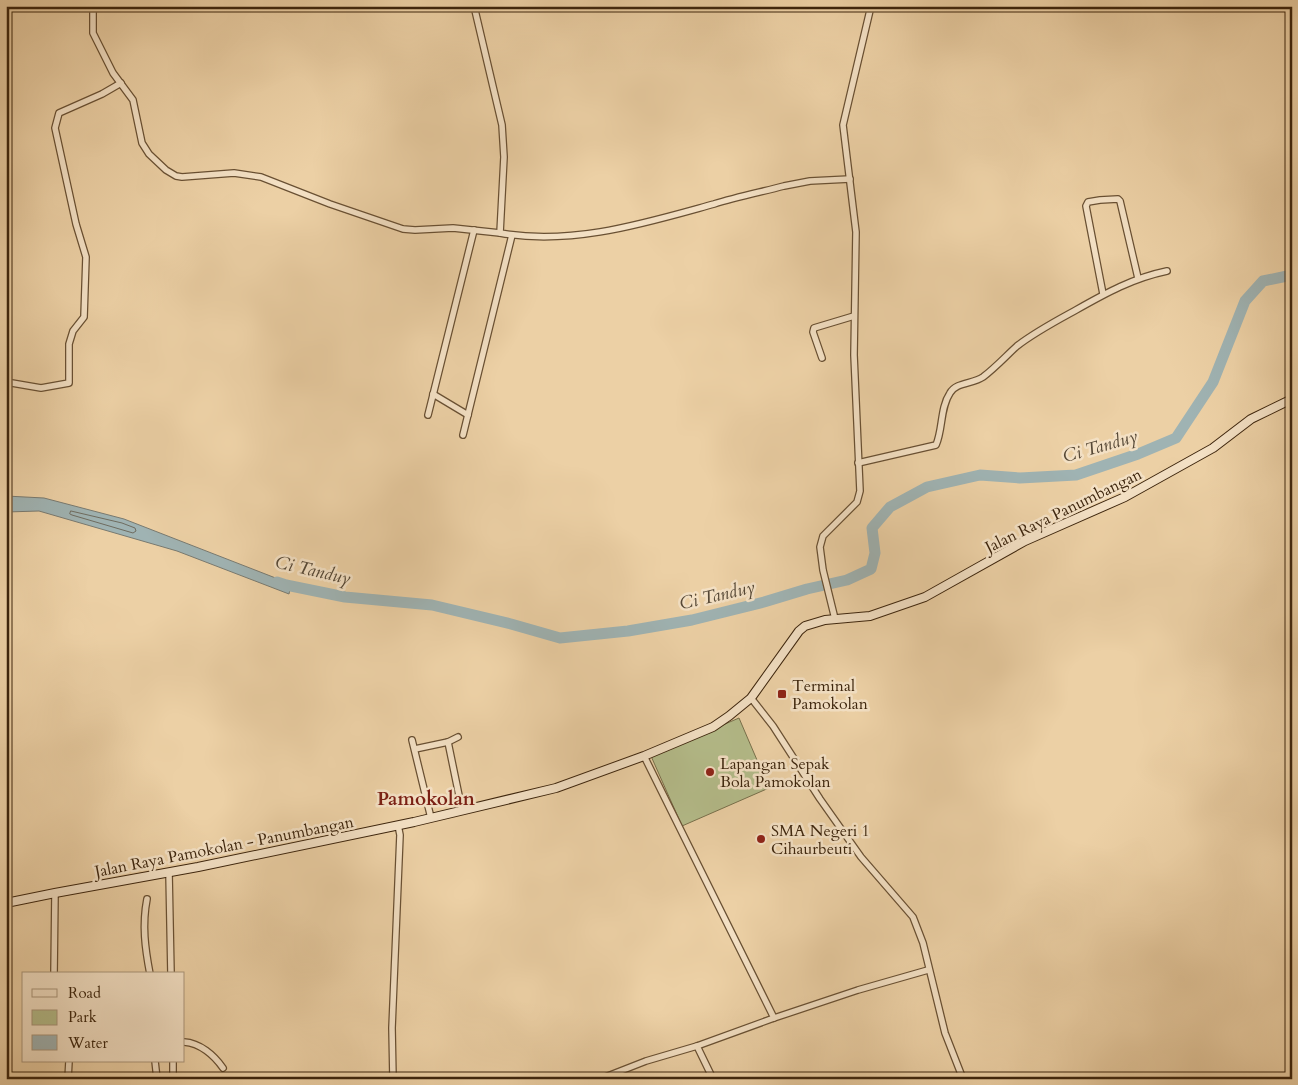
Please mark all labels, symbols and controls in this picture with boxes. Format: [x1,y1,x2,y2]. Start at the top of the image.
water label: Ci Tanduy [1060,424,1141,469]
street label: Jalan Raya Panumbangan [980,463,1145,559]
water label: Ci Tanduy [273,550,353,591]
water label: Ci Tanduy [677,575,758,616]
place label: Terminal Pamokolan [792,675,868,715]
marker: Terminal Pamokolan [776,688,788,700]
place label: Lapangan Sepak Bola Pamokolan [720,753,831,793]
marker: Lapangan Sepak Bola Pamokolan [704,766,716,778]
district label: Pamokolan [377,786,476,812]
street label: Jalan Raya Pamokolan - Panumbangan [91,811,356,883]
place label: SMA Negeri 1 Cihaurbeuti [771,820,870,860]
marker: SMA Negeri 1 Cihaurbeuti [755,833,767,845]
legend [22,972,185,1062]
text: Road [68,983,101,1003]
text: Park [68,1007,97,1027]
text: Water [67,1033,109,1053]

